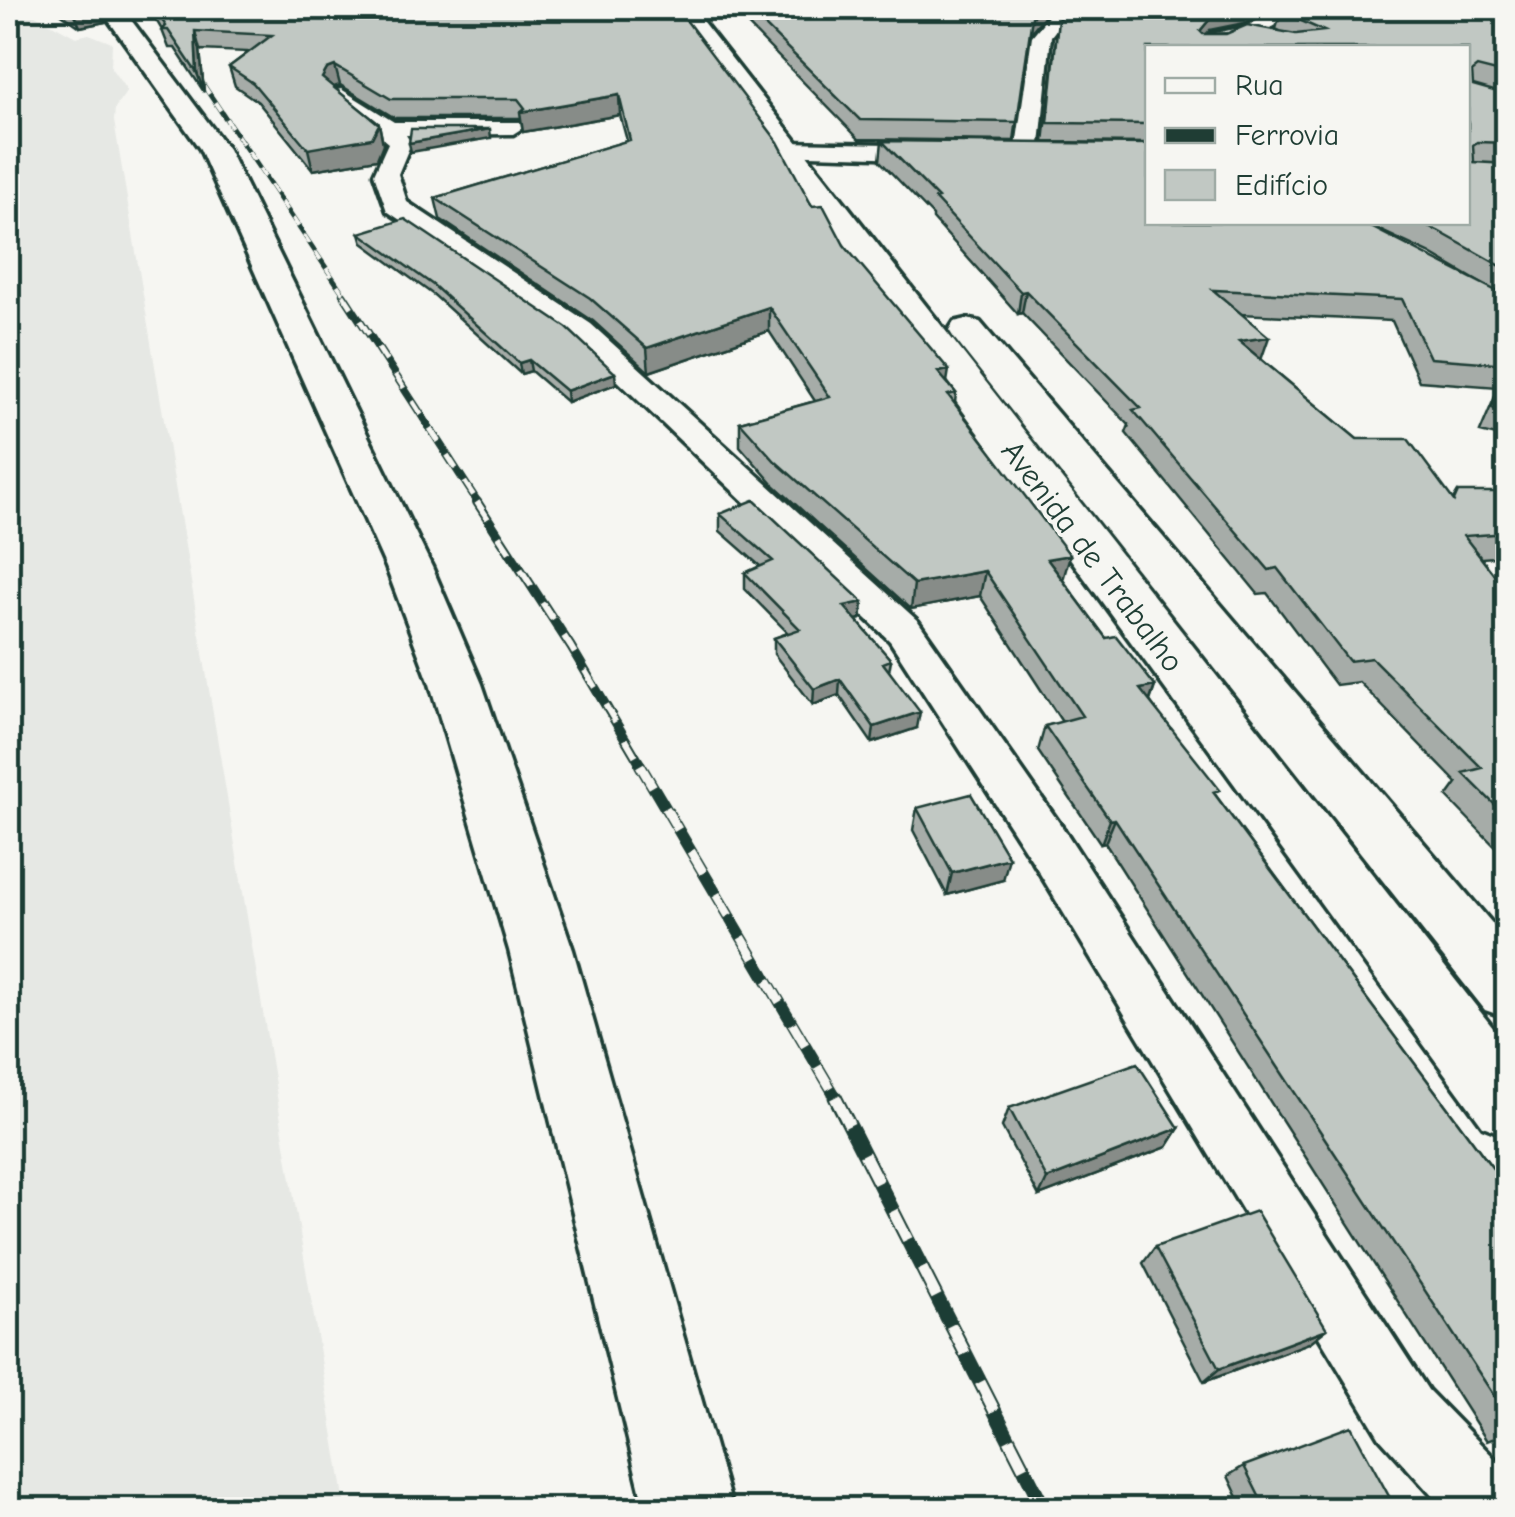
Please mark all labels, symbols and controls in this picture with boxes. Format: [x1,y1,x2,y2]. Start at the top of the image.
legend [1145,45,1470,225]
text: Rua [1235,68,1284,103]
text: Ferrovia [1235,118,1339,153]
text: Edifício [1235,168,1328,203]
street label: Avenida de Trabalho [994,433,1192,679]

